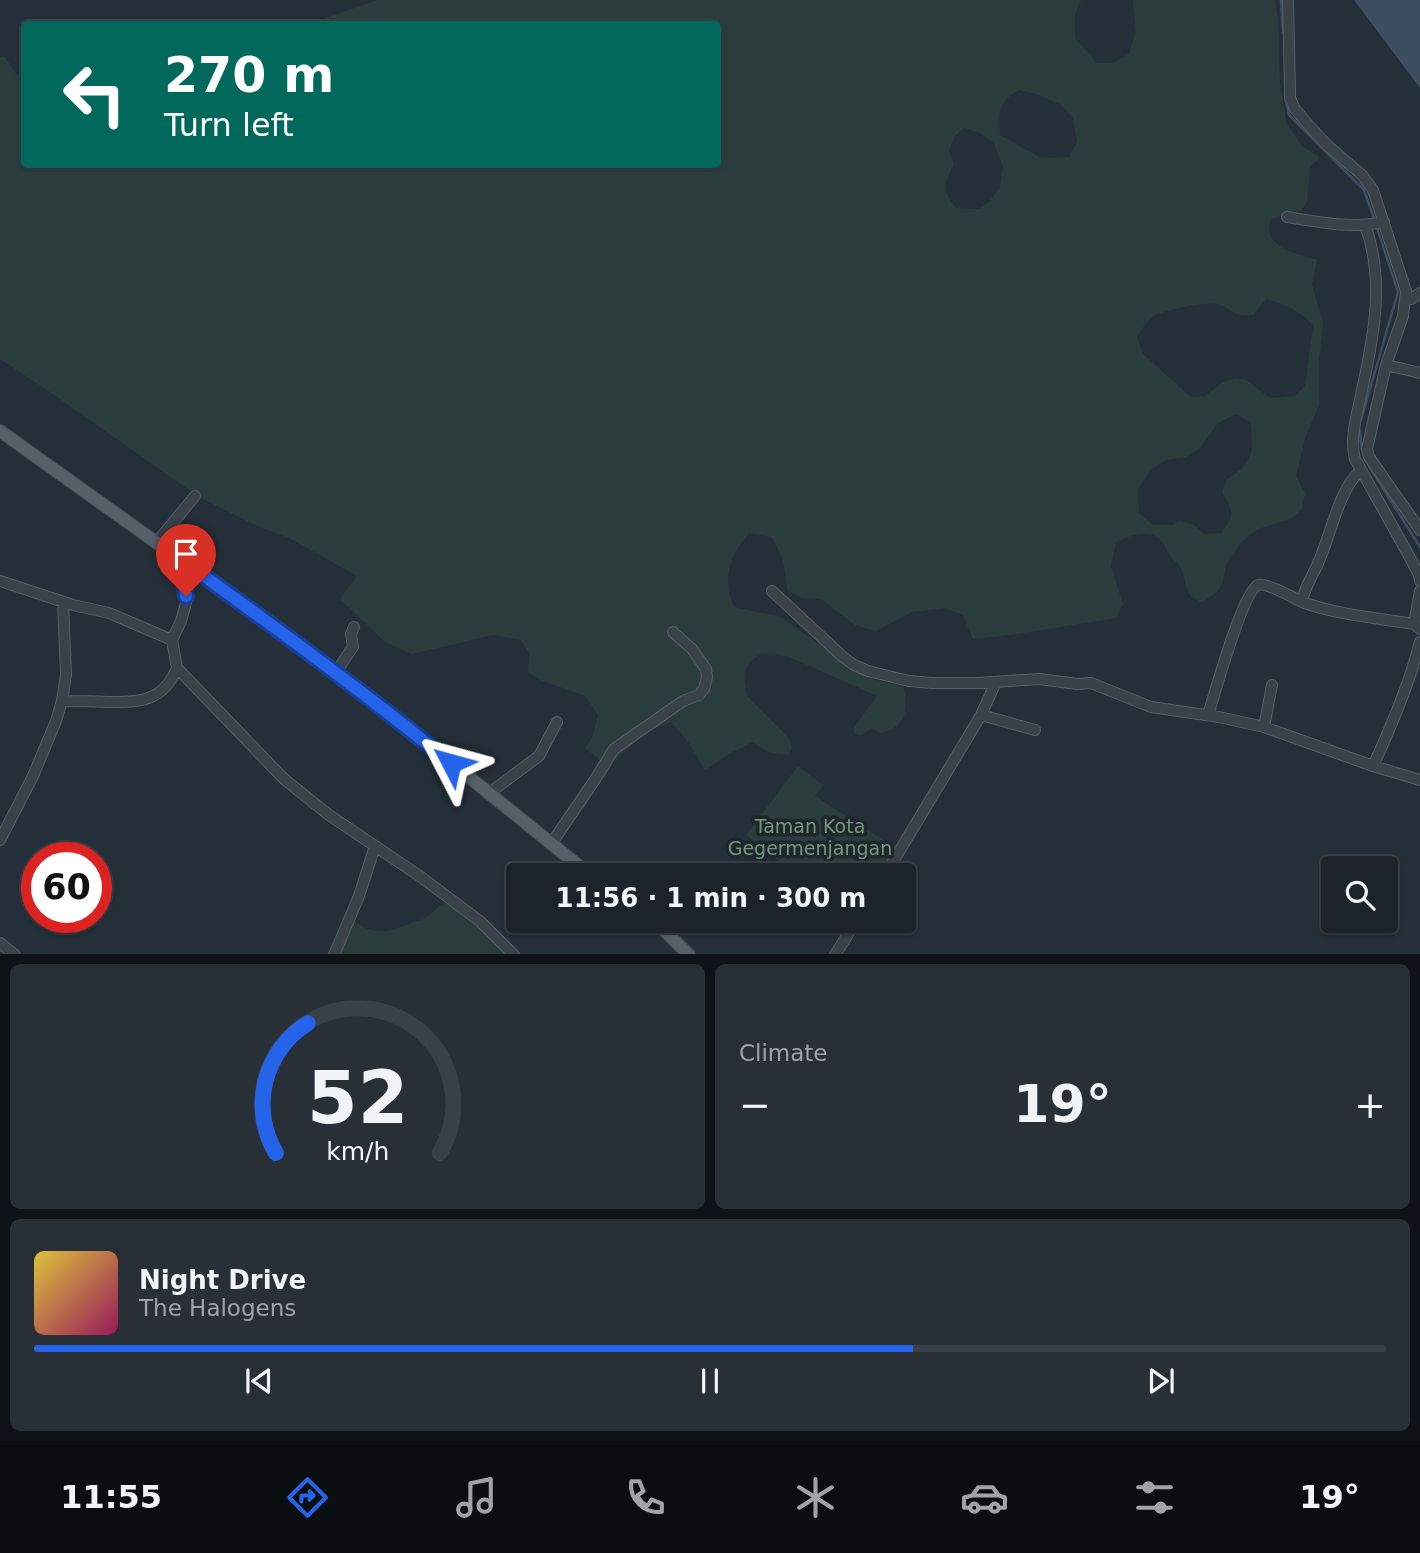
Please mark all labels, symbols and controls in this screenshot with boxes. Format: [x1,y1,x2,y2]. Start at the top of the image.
text: 270 m [164,47,334,104]
icon: left [49,49,140,140]
text: Turn left [164,106,294,144]
pin [156,524,216,596]
icon: arrive [167,535,205,573]
position arrow [414,726,488,800]
park label: Taman Kota Gegermenjangan [728,815,892,859]
speed limit sign: 60 [21,842,112,933]
map controls [1321,856,1398,933]
button: search [1321,856,1398,933]
text: 11:56 · 1 min · 300 m [556,883,866,913]
text: Climate [739,1040,828,1066]
text: 52 [307,1055,408,1140]
text: 19° [1013,1074,1112,1134]
text: − [739,1083,771,1127]
text: + [1354,1083,1386,1127]
text: km/h [326,1136,389,1165]
text: Night Drive [139,1265,306,1295]
text: The Halogens [139,1295,296,1321]
icon: previous [240,1362,278,1400]
icon: pause [691,1362,729,1400]
icon: next [1142,1362,1180,1400]
icon: directions [283,1473,332,1522]
icon: music [452,1473,501,1522]
icon: phone [621,1473,670,1522]
icon: climate [791,1473,840,1522]
icon: car [960,1473,1009,1522]
icon: filters [1130,1473,1179,1522]
text: 11:55 [60,1478,162,1516]
text: 19° [1299,1478,1360,1516]

